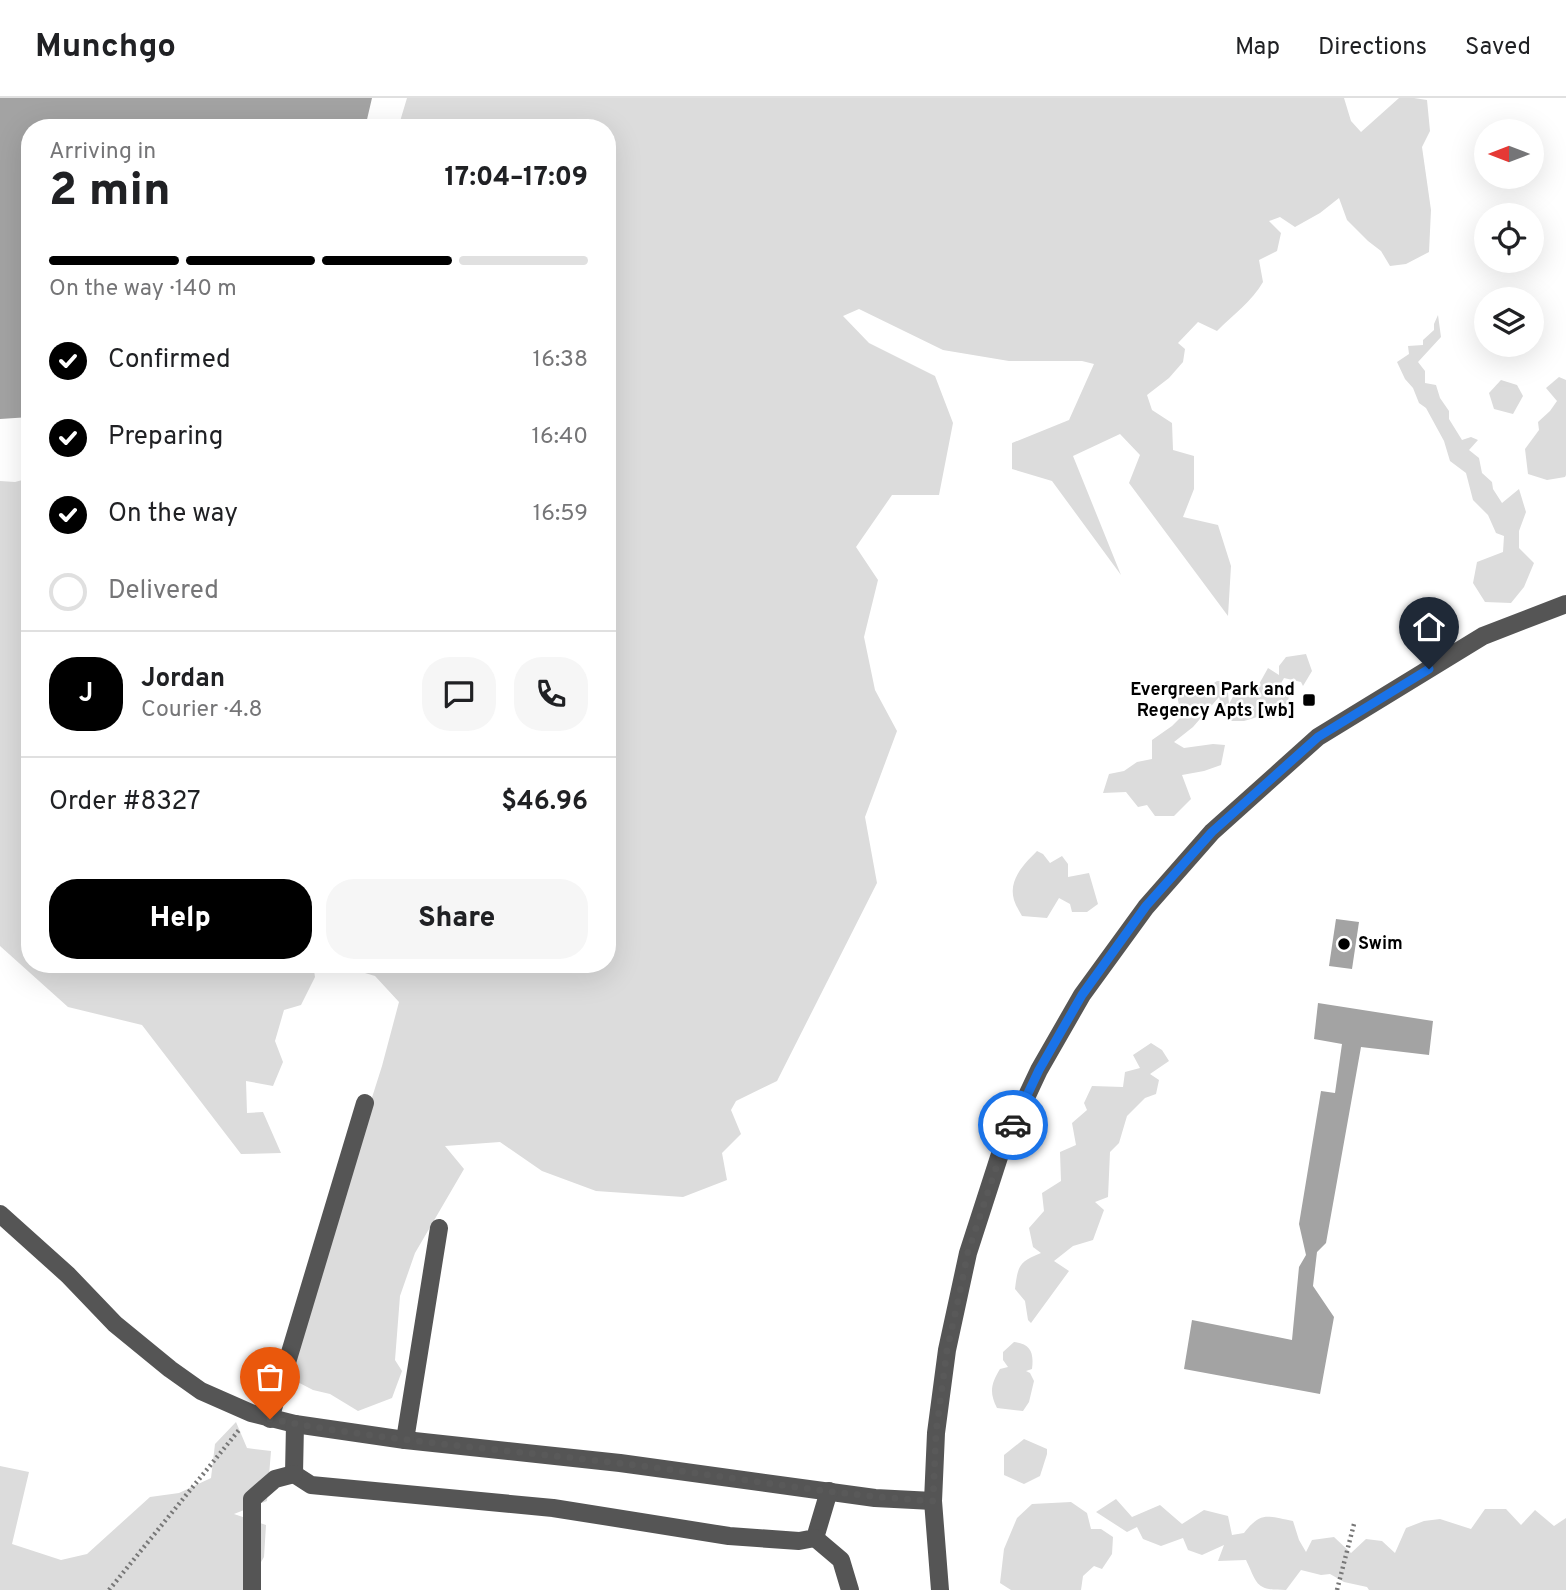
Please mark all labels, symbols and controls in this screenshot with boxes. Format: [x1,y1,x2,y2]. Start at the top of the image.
text: Munchgo [35,27,176,69]
text: Map [1235,33,1280,63]
text: Directions [1318,33,1427,63]
text: Saved [1465,33,1531,63]
north arrow [1474,119,1544,189]
map controls [1474,119,1544,357]
text: Arriving in [49,138,156,167]
text: 17:04–17:09 [444,162,588,195]
text: 2 min [49,163,171,222]
button: locate [1474,203,1544,273]
text: On the way · 140 m [49,275,237,304]
button: layers [1474,287,1544,357]
icon: check [49,342,87,380]
text: Confirmed [108,344,231,377]
text: 16:38 [533,346,588,375]
icon: check [49,419,87,457]
text: Preparing [108,421,223,454]
text: 16:40 [531,423,588,452]
icon: check [49,496,87,534]
text: On the way [108,498,238,531]
text: 16:59 [533,500,588,529]
text: Delivered [108,575,219,608]
pin [1399,597,1459,669]
icon: home [1410,608,1448,646]
button: chat [422,657,496,731]
button: phone [514,657,588,731]
text: Jordan [141,663,225,696]
text: J [79,678,93,711]
place label: Evergreen Park and Regency Apts [wb] [1130,679,1295,723]
marker: Evergreen Park and Regency Apts [wb] [1301,692,1317,708]
text: Courier · 4.8 [141,696,262,725]
text: Order #8327 [49,786,201,819]
text: $46.96 [501,786,588,819]
button: Help [49,879,312,959]
button: Share [326,879,588,959]
place label: Swim [1358,933,1403,956]
marker: Swim [1336,936,1352,952]
courier [978,1090,1048,1160]
icon: car [994,1106,1032,1144]
pin [240,1347,300,1419]
icon: bag [251,1358,289,1396]

